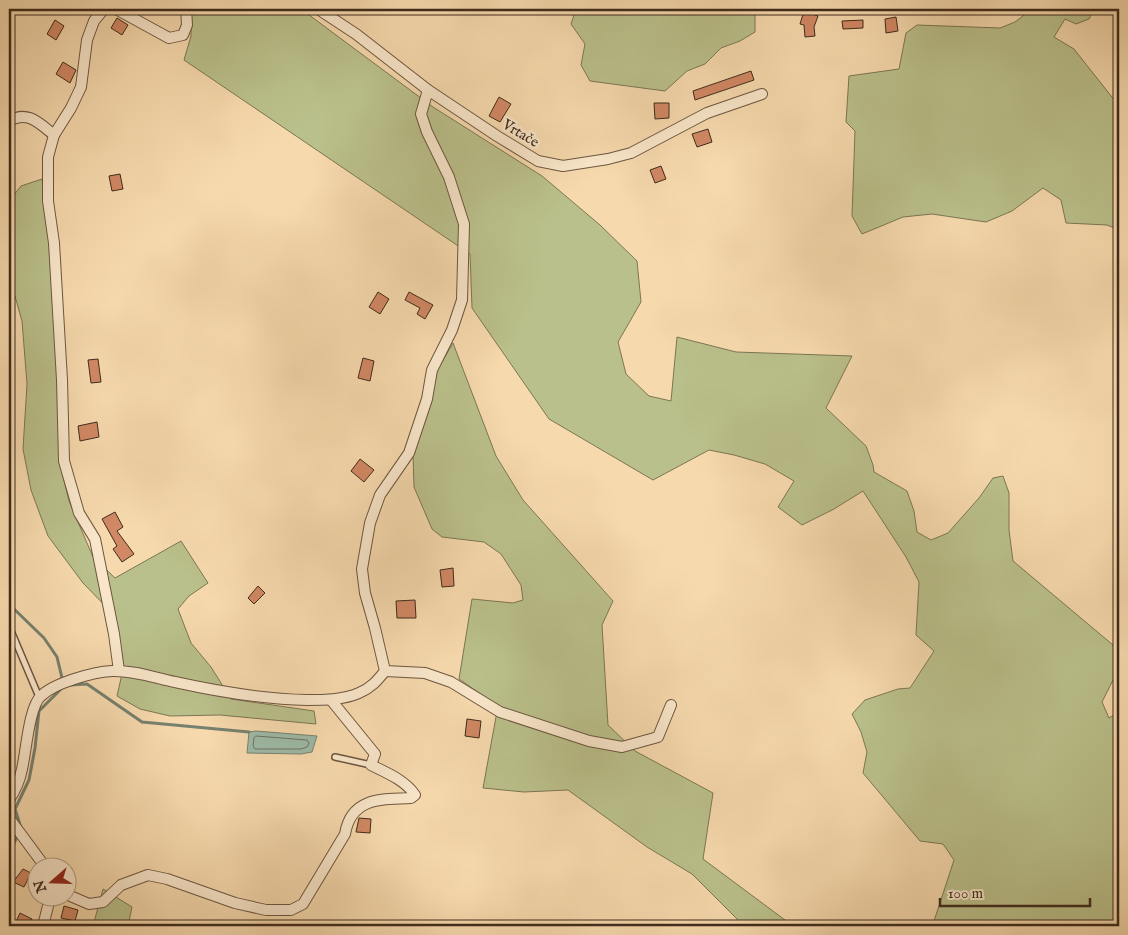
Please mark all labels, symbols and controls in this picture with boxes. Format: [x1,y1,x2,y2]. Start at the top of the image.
street label: Vrtače [498,115,543,152]
north arrow [28,858,78,908]
scale bar [940,875,1090,907]
text: N [30,877,52,896]
text: 100 m [948,884,984,903]

